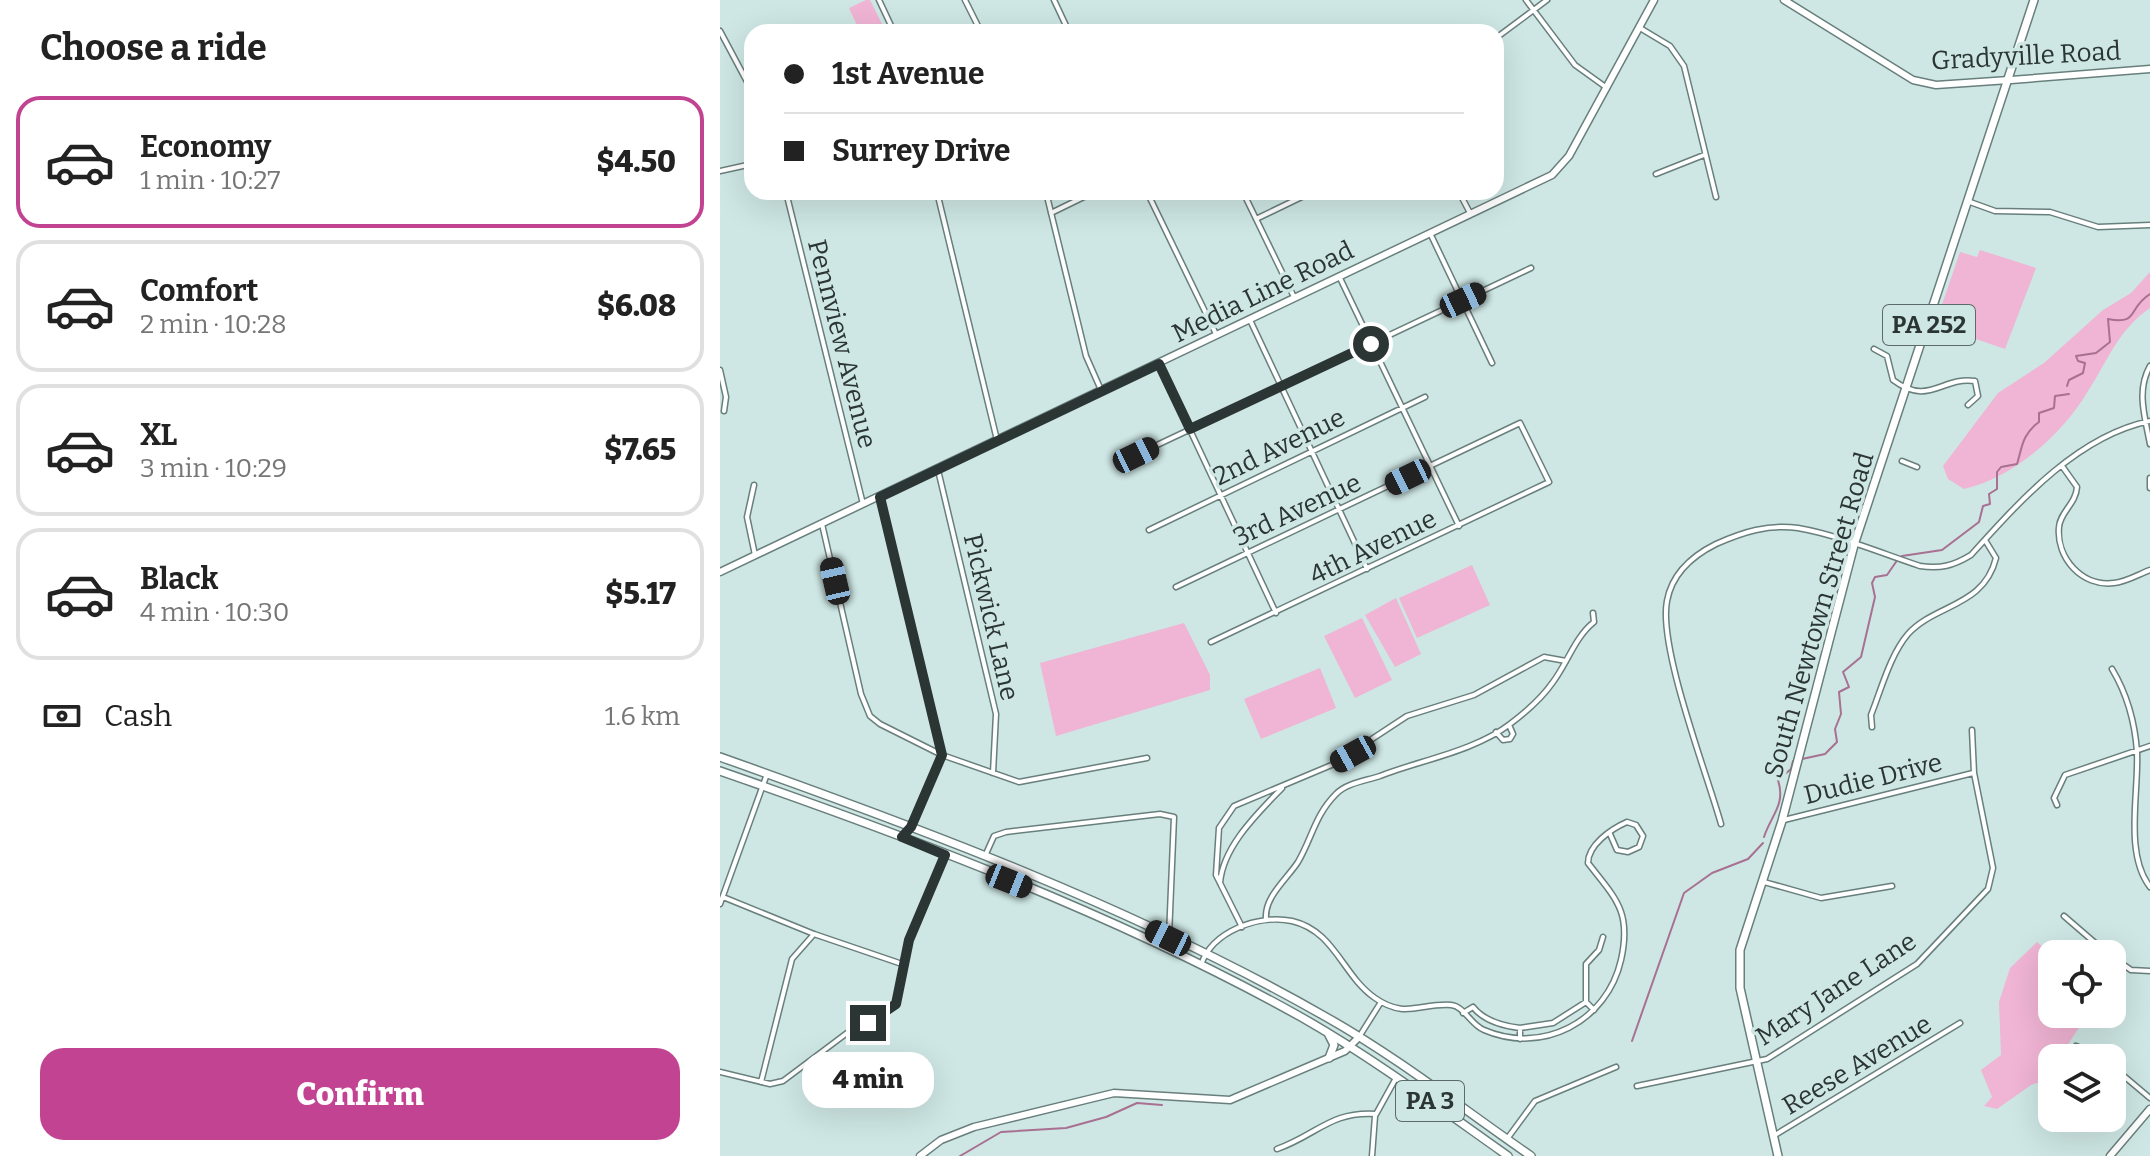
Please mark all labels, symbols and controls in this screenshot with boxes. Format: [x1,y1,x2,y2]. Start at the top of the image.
text: Choose a ride [40,26,267,70]
street label: Gradyville Road [1930,36,2122,76]
text: 1st Avenue [832,56,984,92]
icon: car [44,126,116,198]
text: Economy [140,129,271,165]
text: Surrey Drive [832,133,1010,169]
text: $4.50 [597,144,676,180]
text: 1 min · 10:27 [140,165,280,196]
street label: Media Line Road [1167,235,1359,349]
street label: Pennview Avenue [801,236,883,452]
icon: car [44,270,116,342]
text: Comfort [140,273,258,309]
car [1436,279,1490,321]
text: $6.08 [597,288,676,324]
road number: PA 252 [1883,305,1975,345]
text: 2 min · 10:28 [140,309,287,340]
route start [1353,326,1389,362]
street label: 2nd Avenue [1208,402,1350,492]
icon: car [44,414,116,486]
text: XL [140,417,177,453]
text: $7.65 [604,432,676,468]
car [1109,434,1163,476]
street label: South Newtown Street Road [1758,449,1880,781]
text: 3 min · 10:29 [140,453,287,484]
car [1381,456,1435,498]
street label: 3rd Avenue [1228,467,1366,553]
street label: 4th Avenue [1305,503,1441,591]
street label: Pickwick Lane [957,531,1025,703]
car [818,555,852,607]
icon: car [44,558,116,630]
text: Black [140,561,218,597]
text: $5.17 [605,576,676,612]
text: 4 min · 10:30 [140,597,289,628]
icon: cash [40,694,84,738]
text: Cash [104,698,172,734]
text: 1.6 km [605,701,680,732]
car [1326,732,1380,776]
street label: Dudie Drive [1801,747,1945,811]
car [982,861,1036,901]
car [1141,917,1195,959]
street label: Mary Jane Lane [1750,926,1922,1052]
map controls [2038,940,2126,1132]
button: locate [2038,940,2126,1028]
route end [850,1005,886,1041]
street label: Reese Avenue [1777,1008,1937,1122]
button: layers [2038,1044,2126,1132]
button: Confirm [40,1048,680,1140]
callout: 4 min [802,1051,934,1107]
text: 4 min [833,1064,903,1095]
road number: PA 3 [1396,1081,1464,1121]

